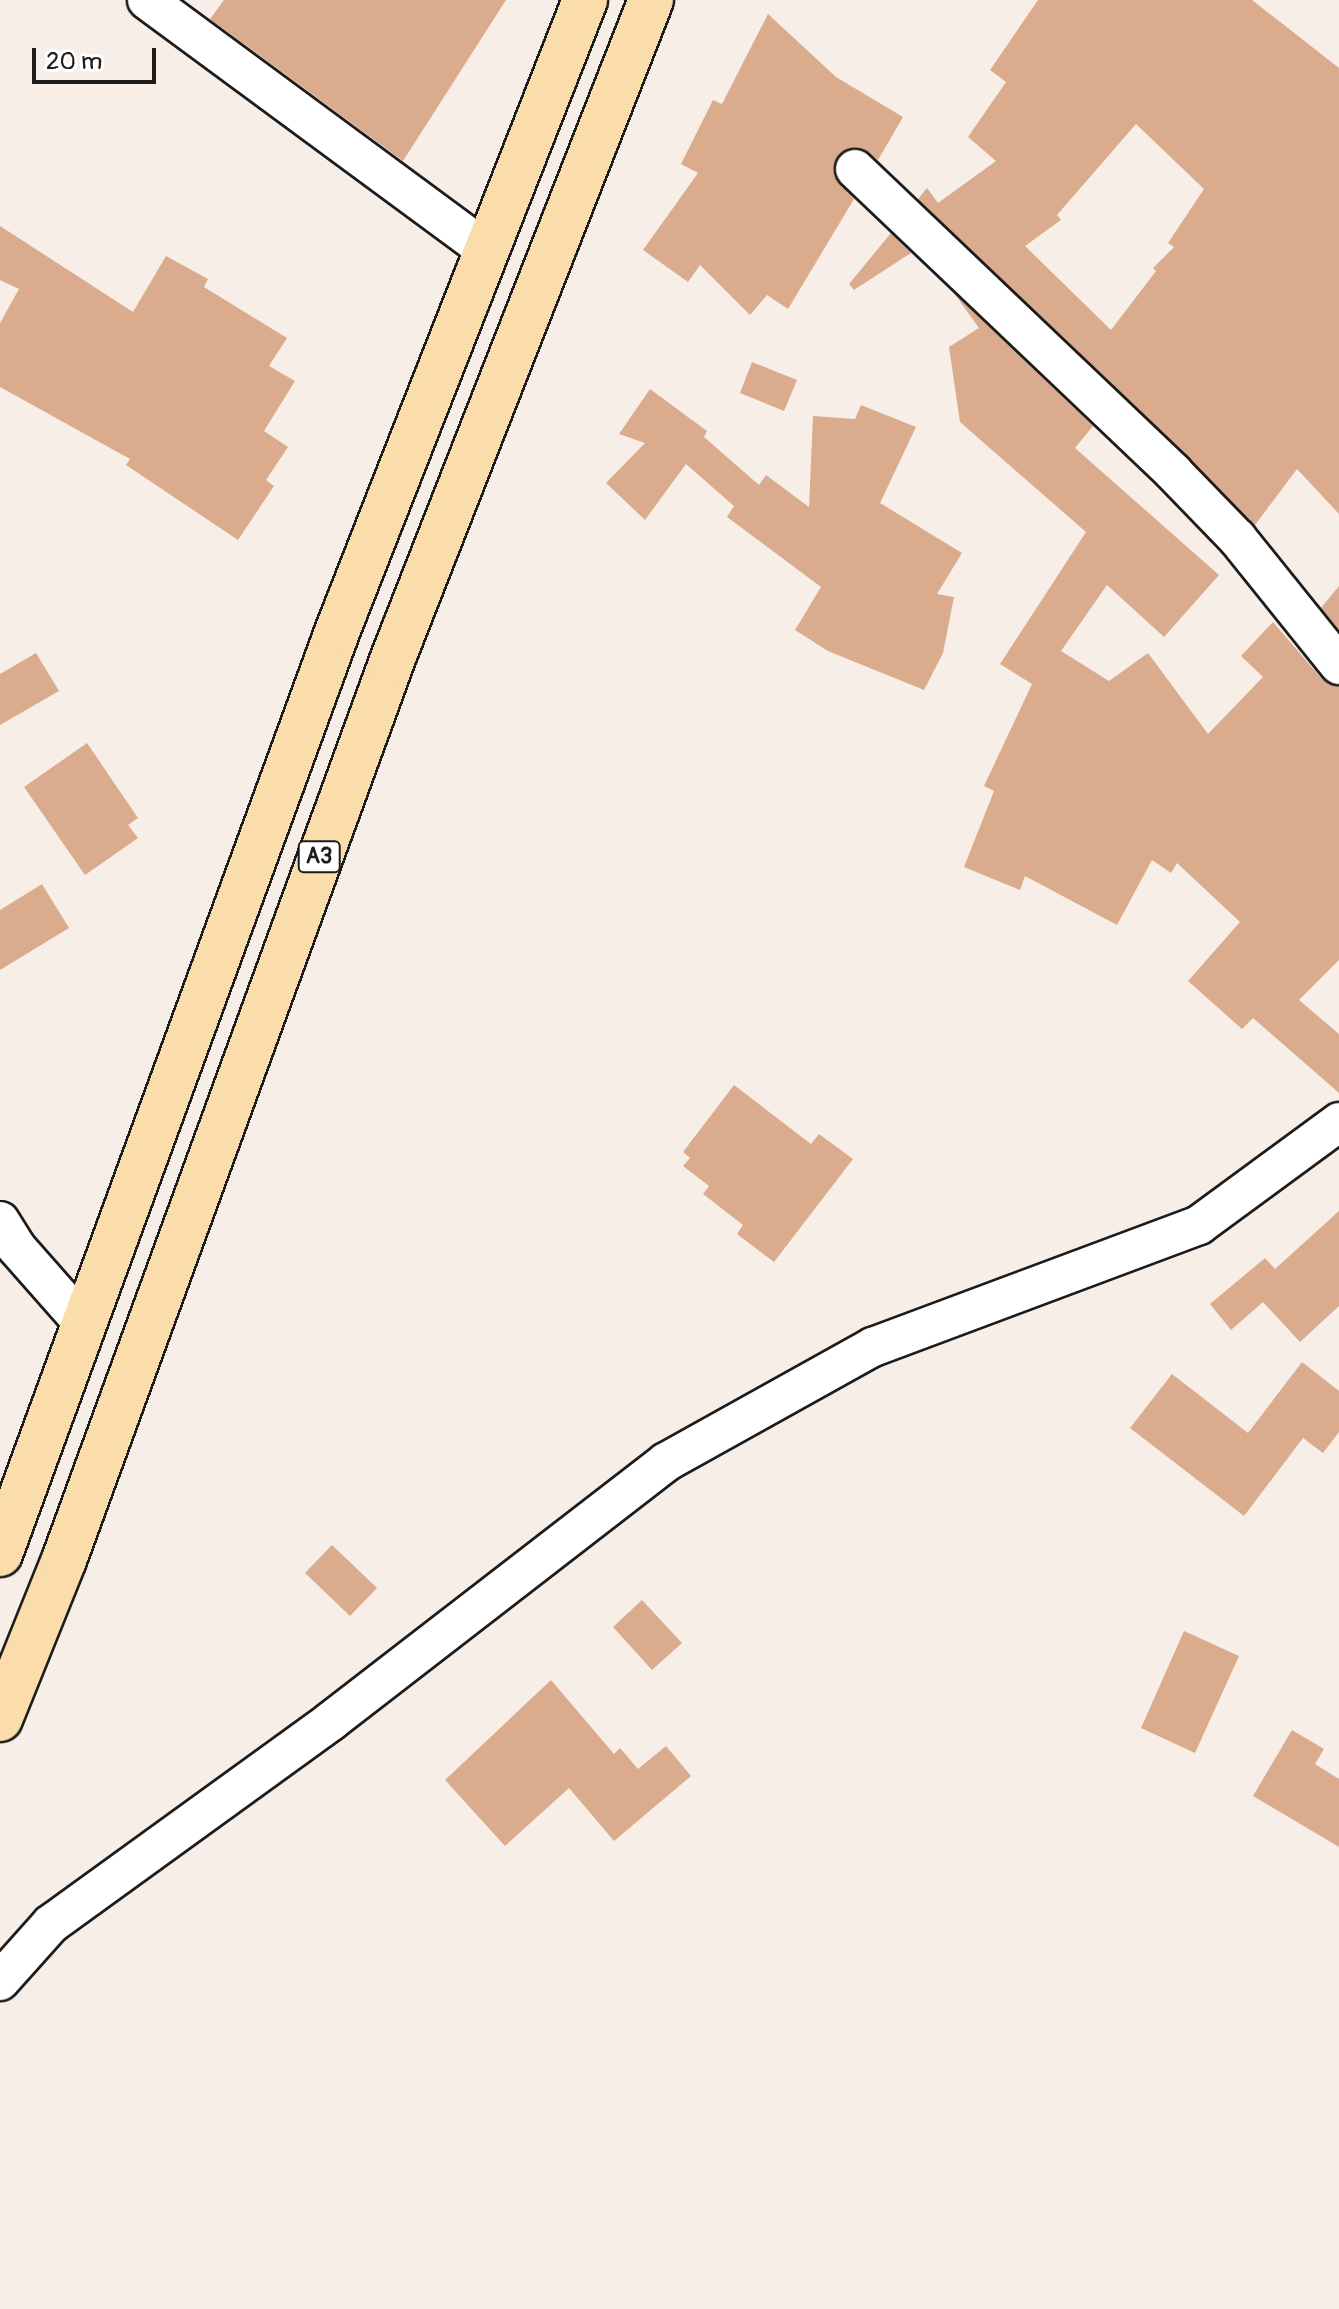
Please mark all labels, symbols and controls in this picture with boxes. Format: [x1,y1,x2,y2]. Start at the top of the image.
scale bar [36,32,160,82]
text: 20 m [46,47,102,76]
road number: A3 [297,839,341,875]

